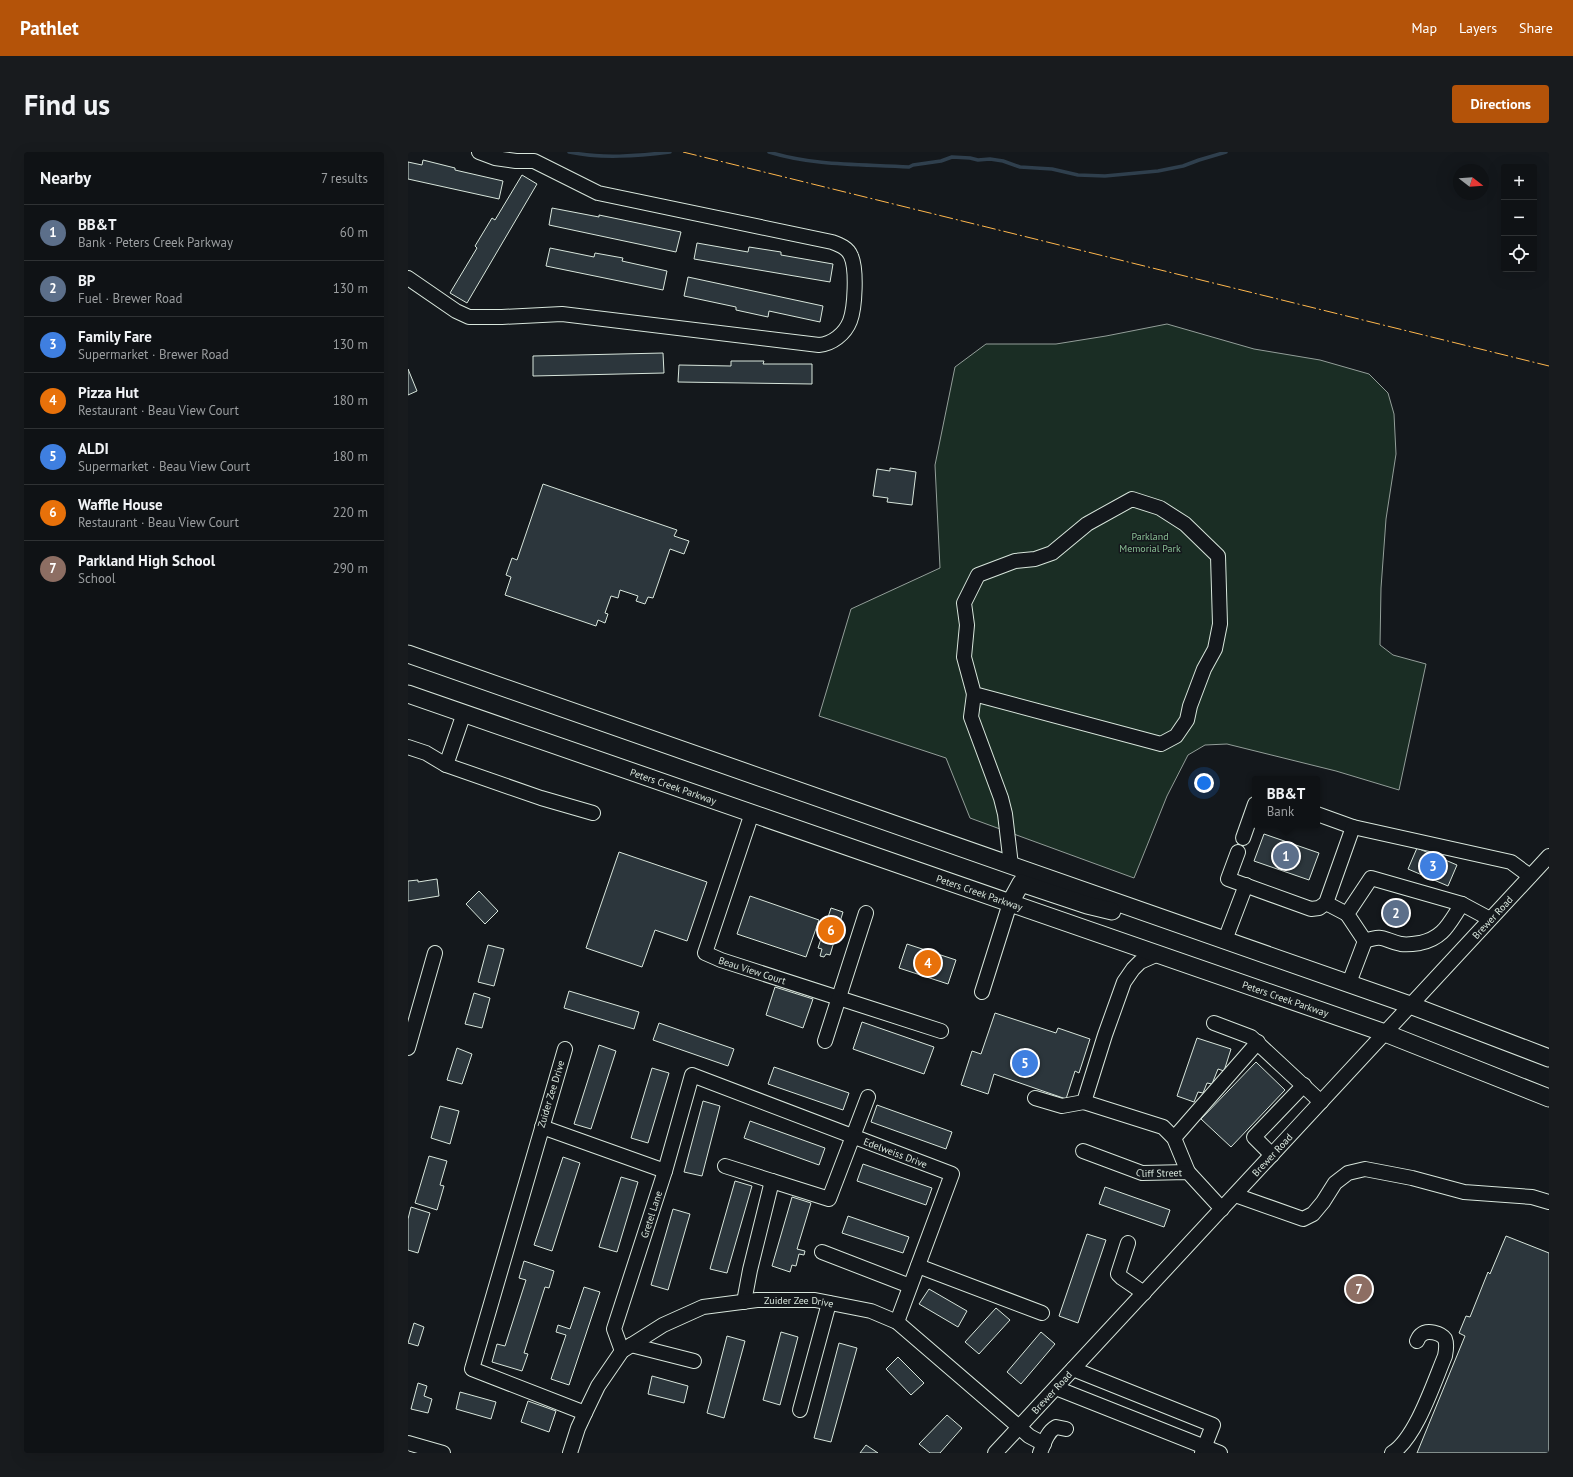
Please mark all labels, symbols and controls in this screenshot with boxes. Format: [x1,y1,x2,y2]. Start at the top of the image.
text: Pathlet [20,16,79,40]
text: Map [1411,19,1437,37]
text: Layers [1459,19,1497,37]
text: Share [1519,19,1553,37]
button: Directions [1452,85,1549,123]
text: Find us [24,86,110,123]
north arrow [1453,164,1489,200]
map controls [1501,164,1537,272]
button: + [1501,164,1537,200]
text: Nearby [40,167,91,189]
text: 7 results [321,170,368,187]
button: − [1501,200,1537,236]
text: BB&T [78,215,116,234]
text: 1 [49,224,57,241]
text: 60 m [340,224,368,241]
text: Bank · Peters Creek Parkway [78,234,233,251]
button: locate [1501,236,1537,272]
text: BP [78,271,95,290]
text: 2 [49,280,57,297]
text: 130 m [333,280,368,297]
text: Fuel · Brewer Road [78,290,182,307]
text: Family Fare [78,327,152,346]
text: 3 [49,336,57,353]
text: 130 m [333,336,368,353]
text: Supermarket · Brewer Road [78,346,229,363]
text: Pizza Hut [78,383,139,402]
text: 4 [49,392,57,409]
text: 180 m [333,392,368,409]
text: Restaurant · Beau View Court [78,402,239,419]
text: ALDI [78,439,109,458]
text: 5 [49,448,57,465]
text: 180 m [333,448,368,465]
text: Supermarket · Beau View Court [78,458,250,475]
text: Waffle House [78,495,163,514]
text: 6 [49,504,57,521]
text: 220 m [333,504,368,521]
text: Restaurant · Beau View Court [78,514,239,531]
park label: Parkland Memorial Park [1119,530,1181,555]
text: Parkland High School [78,551,215,570]
text: 7 [49,560,57,577]
text: 290 m [333,560,368,577]
text: School [78,570,116,587]
street label: Peters Creek Parkway [629,765,719,807]
your location [1194,773,1214,793]
popup [1252,776,1320,828]
text: BB&T [1267,784,1305,803]
text: Bank [1267,803,1294,820]
pin: 1 [1273,841,1299,871]
pin: 3 [1420,851,1446,881]
street label: Peters Creek Parkway [935,871,1025,913]
street label: Brewer Road [1469,893,1515,941]
pin: 2 [1383,898,1409,928]
pin: 6 [818,915,844,945]
pin: 4 [915,948,941,978]
street label: Beau View Court [717,953,788,987]
street label: Peters Creek Parkway [1241,978,1331,1020]
pin: 5 [1012,1048,1038,1078]
street label: Zuider Zee Drive [535,1059,567,1129]
street label: Brewer Road [1249,1130,1295,1179]
street label: Edelweiss Drive [862,1134,929,1171]
street label: Cliff Street [1134,1165,1183,1180]
street label: Gretel Lane [637,1189,665,1240]
pin: 7 [1346,1274,1372,1304]
street label: Zuider Zee Drive [764,1294,835,1310]
street label: Brewer Road [1028,1368,1075,1416]

